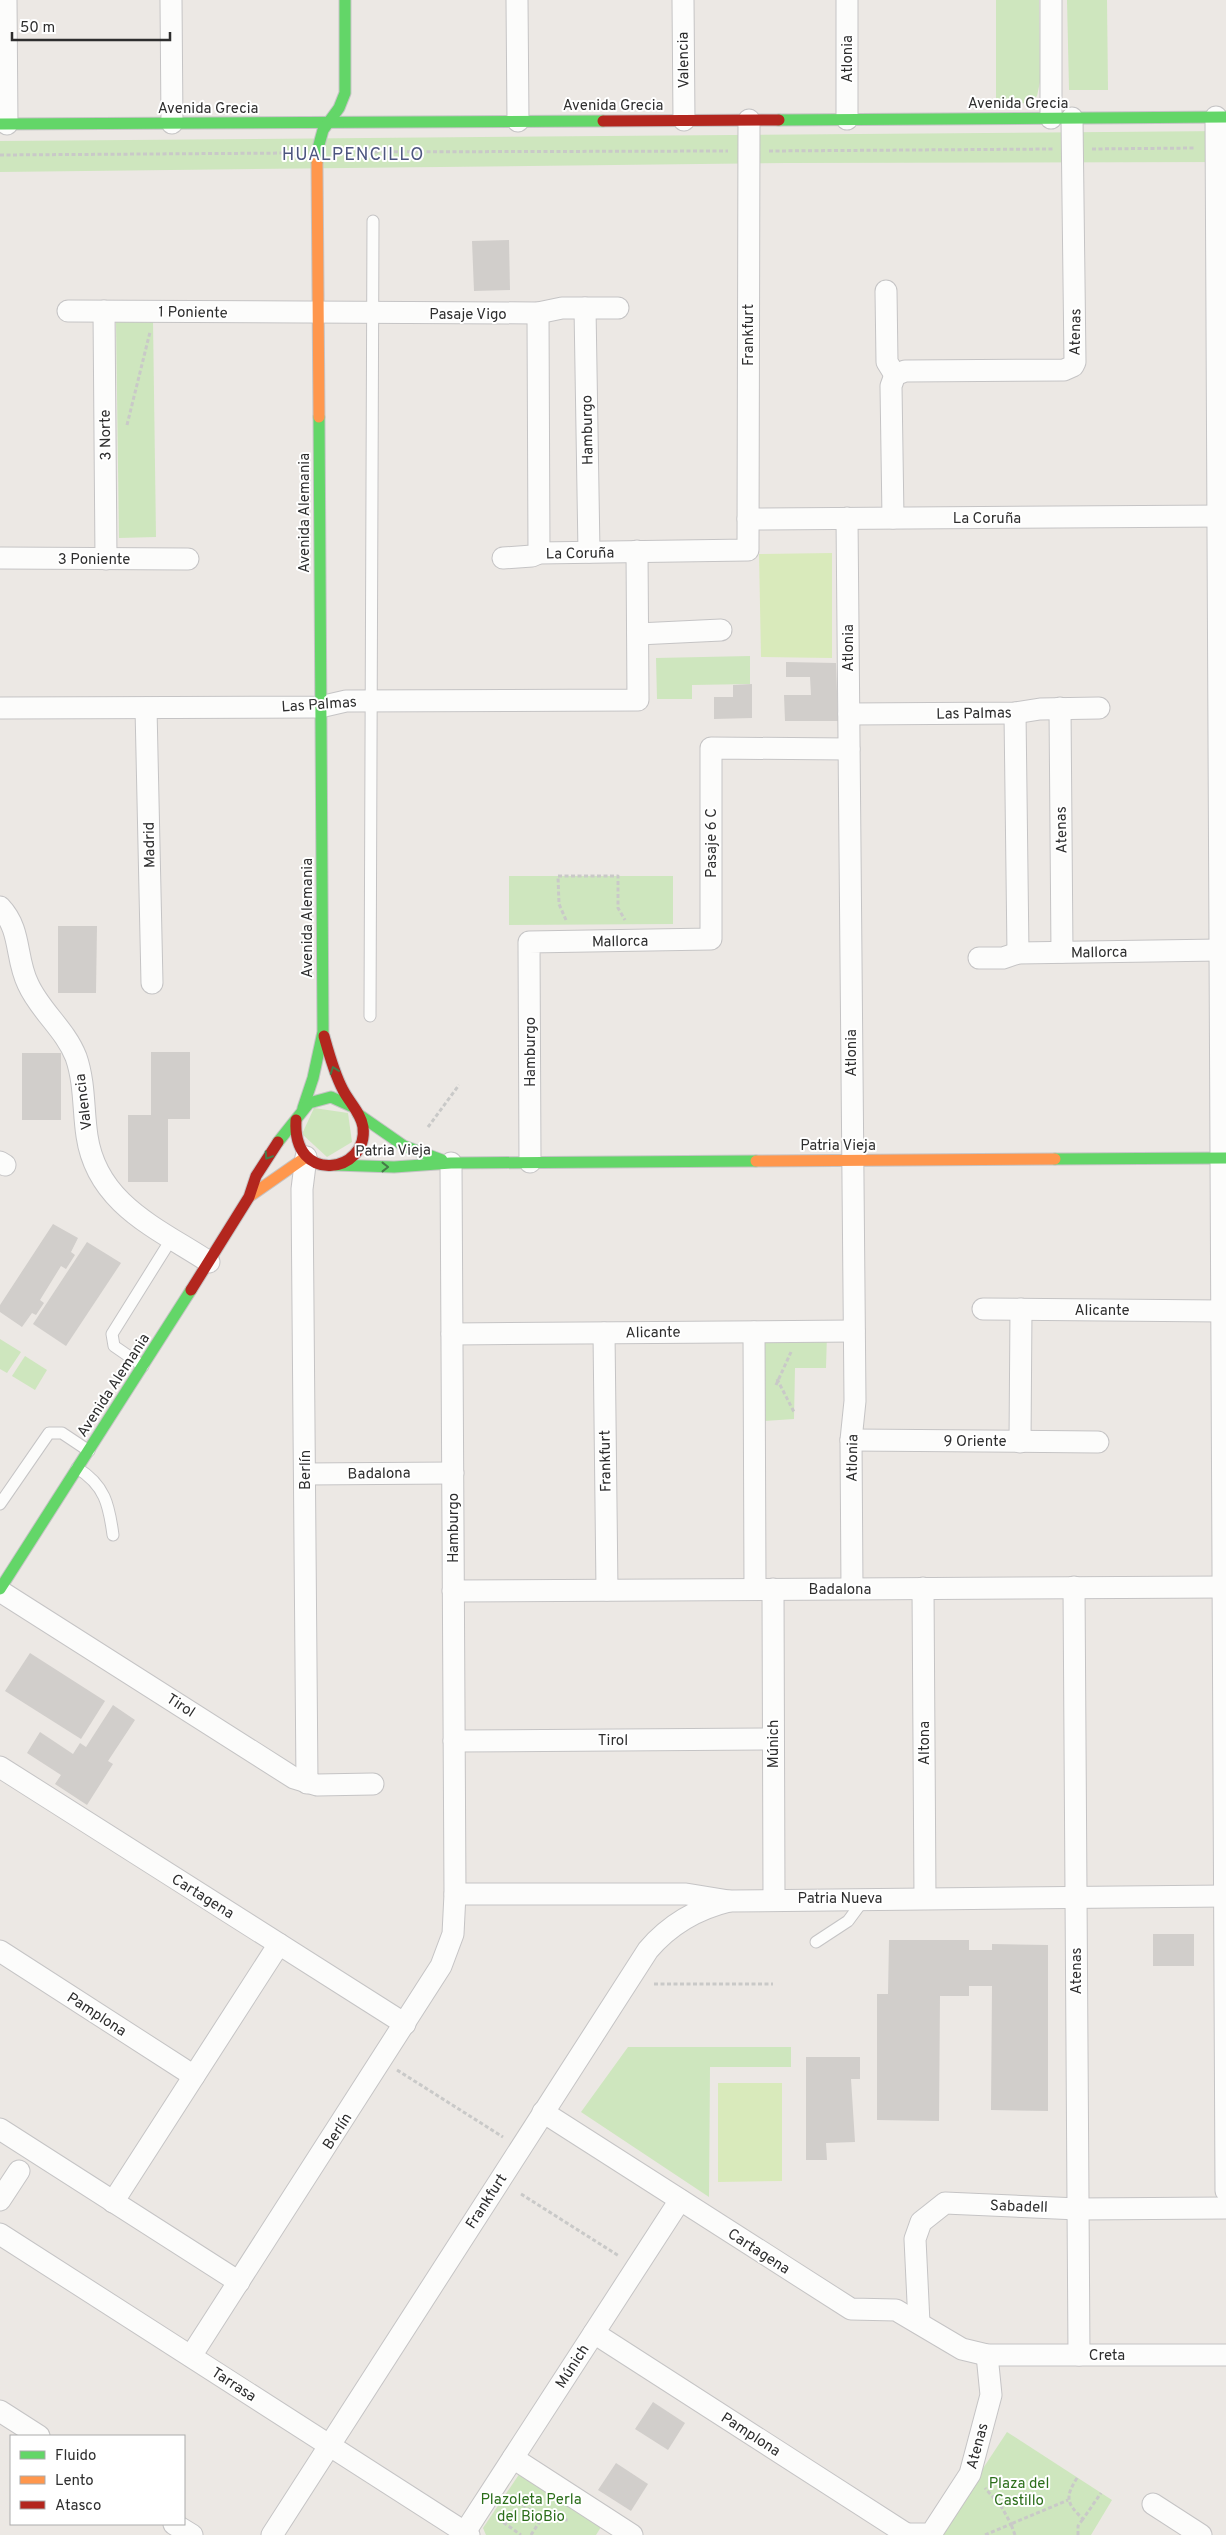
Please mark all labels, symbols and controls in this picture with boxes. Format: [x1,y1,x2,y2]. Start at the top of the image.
scale bar [12,10,170,42]
text: 50 m [20,19,55,38]
street label: Valencia [675,31,694,88]
street label: Atlonia [839,35,858,83]
street label: Avenida Grecia [968,95,1068,114]
street label: Avenida Grecia [563,97,663,116]
street label: Avenida Grecia [158,100,258,119]
district label: HUALPENCILLO [282,144,424,167]
street label: 1 Poniente [158,303,228,324]
street label: Frankfurt [740,304,759,366]
street label: Pasaje Vigo [429,306,507,325]
street label: Atenas [1067,308,1086,356]
street label: Hamburgo [578,395,599,465]
street label: 3 Norte [97,409,116,461]
street label: Avenida Alemania [296,453,315,573]
street label: La Coruña [953,510,1021,529]
street label: La Coruña [546,544,614,565]
street label: 3 Poniente [58,551,130,570]
street label: Atlonia [840,624,859,672]
street label: Las Palmas [281,693,357,718]
street label: Las Palmas [936,704,1012,725]
street label: Atenas [1053,806,1072,854]
street label: Pasaje 6 C [703,808,722,878]
street label: Madrid [141,822,160,868]
street label: Avenida Alemania [299,858,318,978]
street label: Mallorca [592,933,648,952]
street label: Mallorca [1071,944,1127,963]
street label: Hamburgo [522,1017,541,1087]
street label: Atlonia [843,1029,862,1077]
one-way arrow [330,1066,340,1075]
street label: Valencia [72,1073,97,1131]
street label: Patria Vieja [800,1137,876,1156]
street label: Patria Vieja [355,1141,431,1162]
one-way arrow [265,1150,274,1160]
one-way arrow [381,1162,389,1172]
street label: Alicante [1074,1302,1130,1321]
street label: Alicante [625,1324,681,1343]
street label: Avenida Alemania [74,1330,155,1441]
street label: Frankfurt [596,1430,617,1492]
street label: 9 Oriente [943,1433,1007,1452]
street label: Atlonia [844,1434,863,1482]
street label: Berlín [297,1450,316,1490]
street label: Badalona [347,1464,411,1485]
street label: Hamburgo [445,1493,464,1563]
street label: Badalona [808,1581,872,1600]
street label: Tirol [162,1690,198,1722]
street label: Múnich [765,1720,784,1768]
street label: Altona [916,1721,935,1765]
street label: Tirol [598,1732,628,1751]
street label: Cartagena [167,1871,237,1924]
street label: Patria Nueva [798,1890,882,1909]
street label: Atenas [1068,1947,1087,1995]
street label: Pamplona [63,1989,130,2042]
street label: Berlín [319,2110,357,2154]
street label: Frankfurt [462,2171,512,2233]
street label: Sabadell [990,2197,1048,2218]
street label: Cartagena [723,2225,793,2279]
street label: Múnich [552,2341,594,2392]
street label: Creta [1089,2347,1125,2366]
street label: Tarrasa [207,2364,259,2407]
street label: Pamplona [717,2409,784,2462]
street label: Atenas [963,2421,994,2472]
legend [10,2435,185,2525]
text: Fluido [55,2447,96,2466]
text: Lento [55,2472,94,2491]
park label: Plaza del Castillo [989,2475,1049,2511]
park label: Plazoleta Perla del BioBio [480,2491,582,2527]
text: Atasco [55,2497,101,2516]

